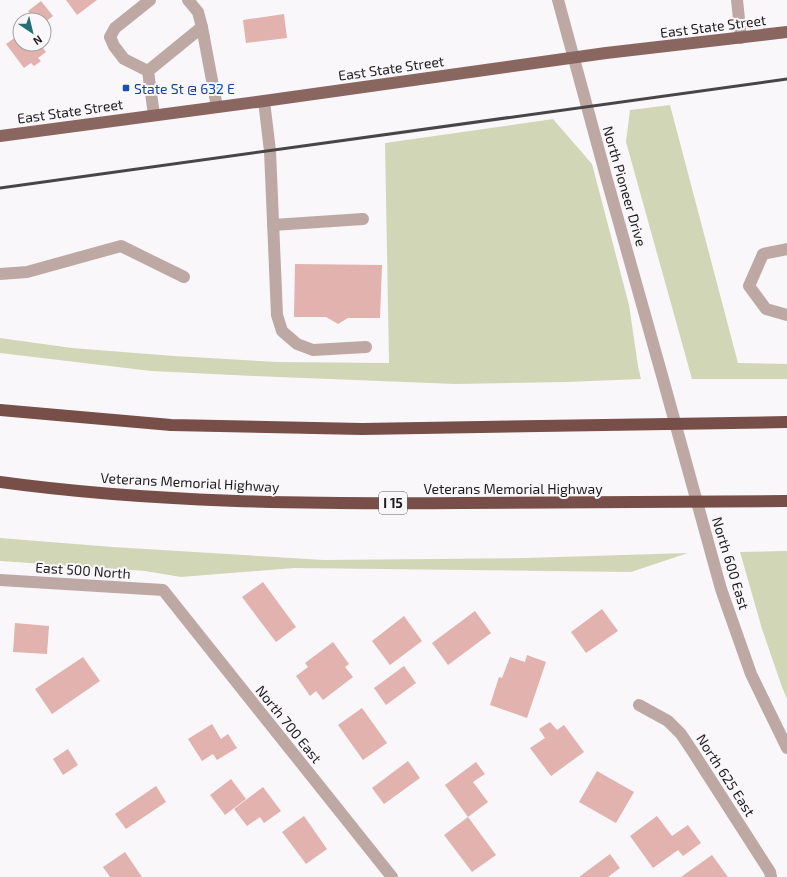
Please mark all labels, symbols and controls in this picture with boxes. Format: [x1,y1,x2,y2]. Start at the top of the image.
street label: East State Street [659,11,767,41]
north arrow [12,12,52,52]
text: N [31,33,45,48]
street label: East State Street [337,52,445,84]
place label: State St @ 632 E [134,80,235,97]
marker: State St @ 632 E [121,83,131,93]
street label: East State Street [16,95,124,127]
street label: North Pioneer Drive [600,124,650,248]
street label: Veterans Memorial Highway [100,469,280,495]
street label: Veterans Memorial Highway [423,480,603,497]
road number: I 15 [379,492,407,514]
street label: North 600 East [709,515,753,611]
street label: East 500 North [35,558,131,582]
street label: North 700 East [252,682,326,766]
street label: North 625 East [693,731,759,819]

